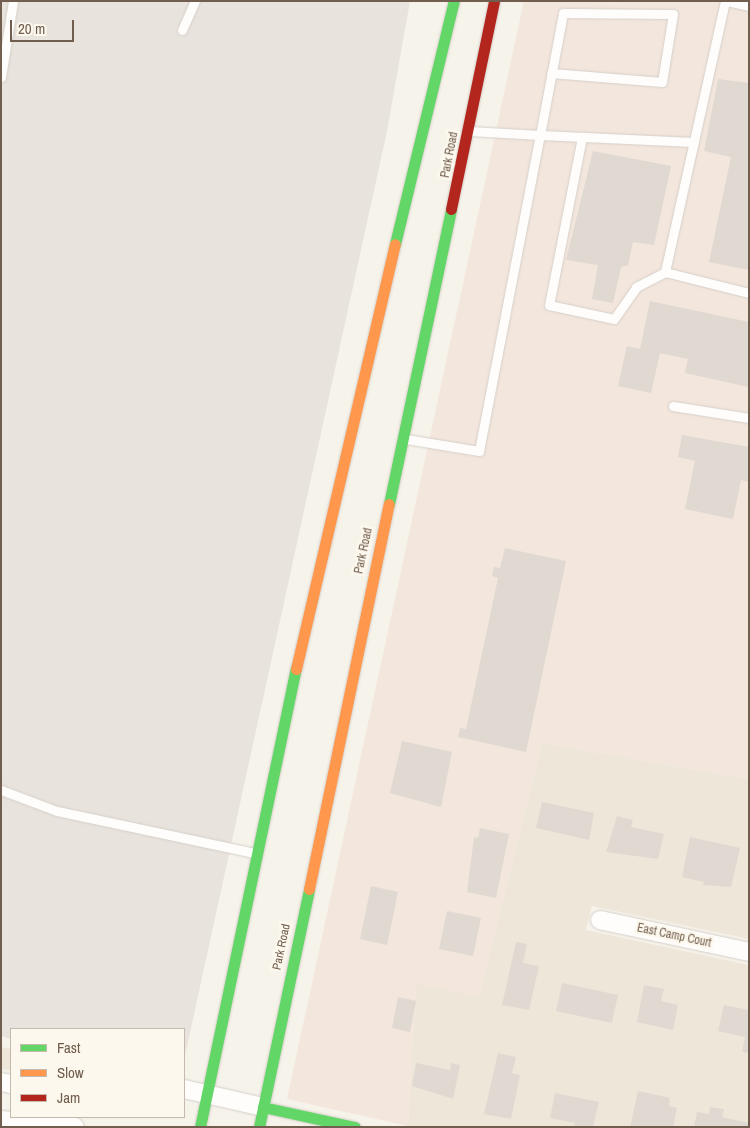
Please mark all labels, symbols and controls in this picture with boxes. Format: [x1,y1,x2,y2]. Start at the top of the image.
scale bar [12,10,76,42]
text: 20 m [18,18,45,39]
street label: Park Road [438,131,462,179]
street label: Park Road [352,527,376,575]
street label: East Camp Court [636,921,712,951]
street label: Park Road [270,923,294,971]
legend [10,1028,185,1118]
text: Fast [57,1037,80,1058]
text: Slow [57,1062,84,1083]
text: Jam [57,1087,80,1108]

